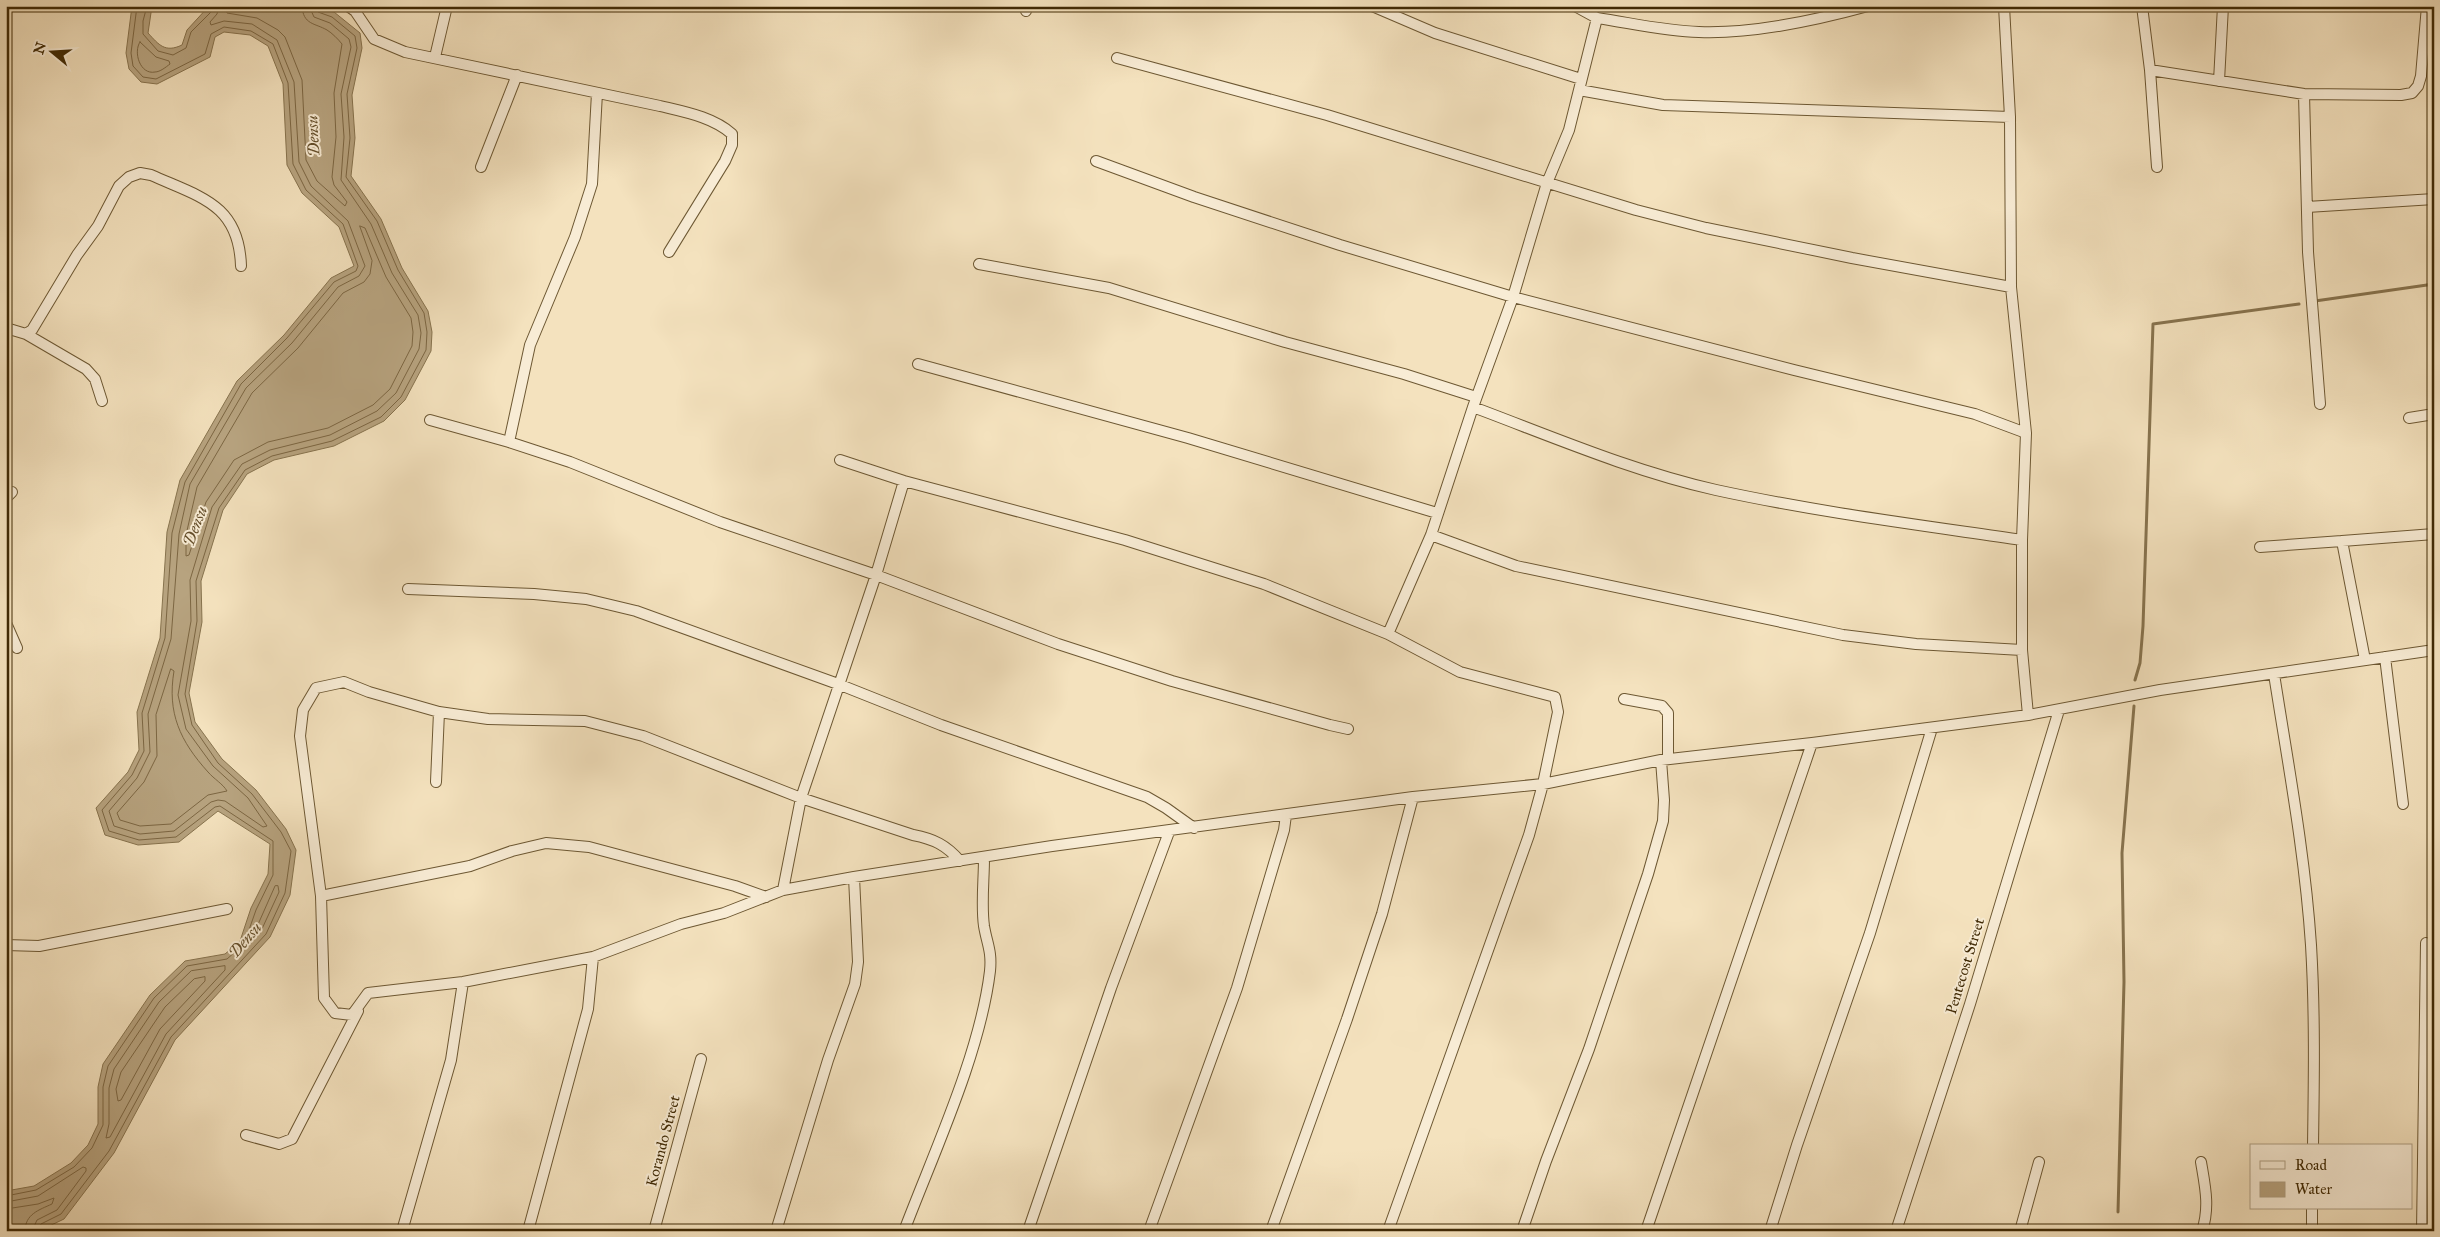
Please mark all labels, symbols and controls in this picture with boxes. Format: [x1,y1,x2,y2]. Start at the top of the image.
north arrow [28,28,78,78]
text: N [30,40,50,56]
water label: Densu [302,115,324,157]
water label: Densu [179,503,211,549]
street label: Pentecost Street [1942,915,1988,1016]
water label: Densu [224,918,266,962]
street label: Korando Street [642,1093,684,1189]
legend [2250,1144,2412,1210]
text: Road [2295,1156,2327,1174]
text: Water [2295,1180,2332,1198]

